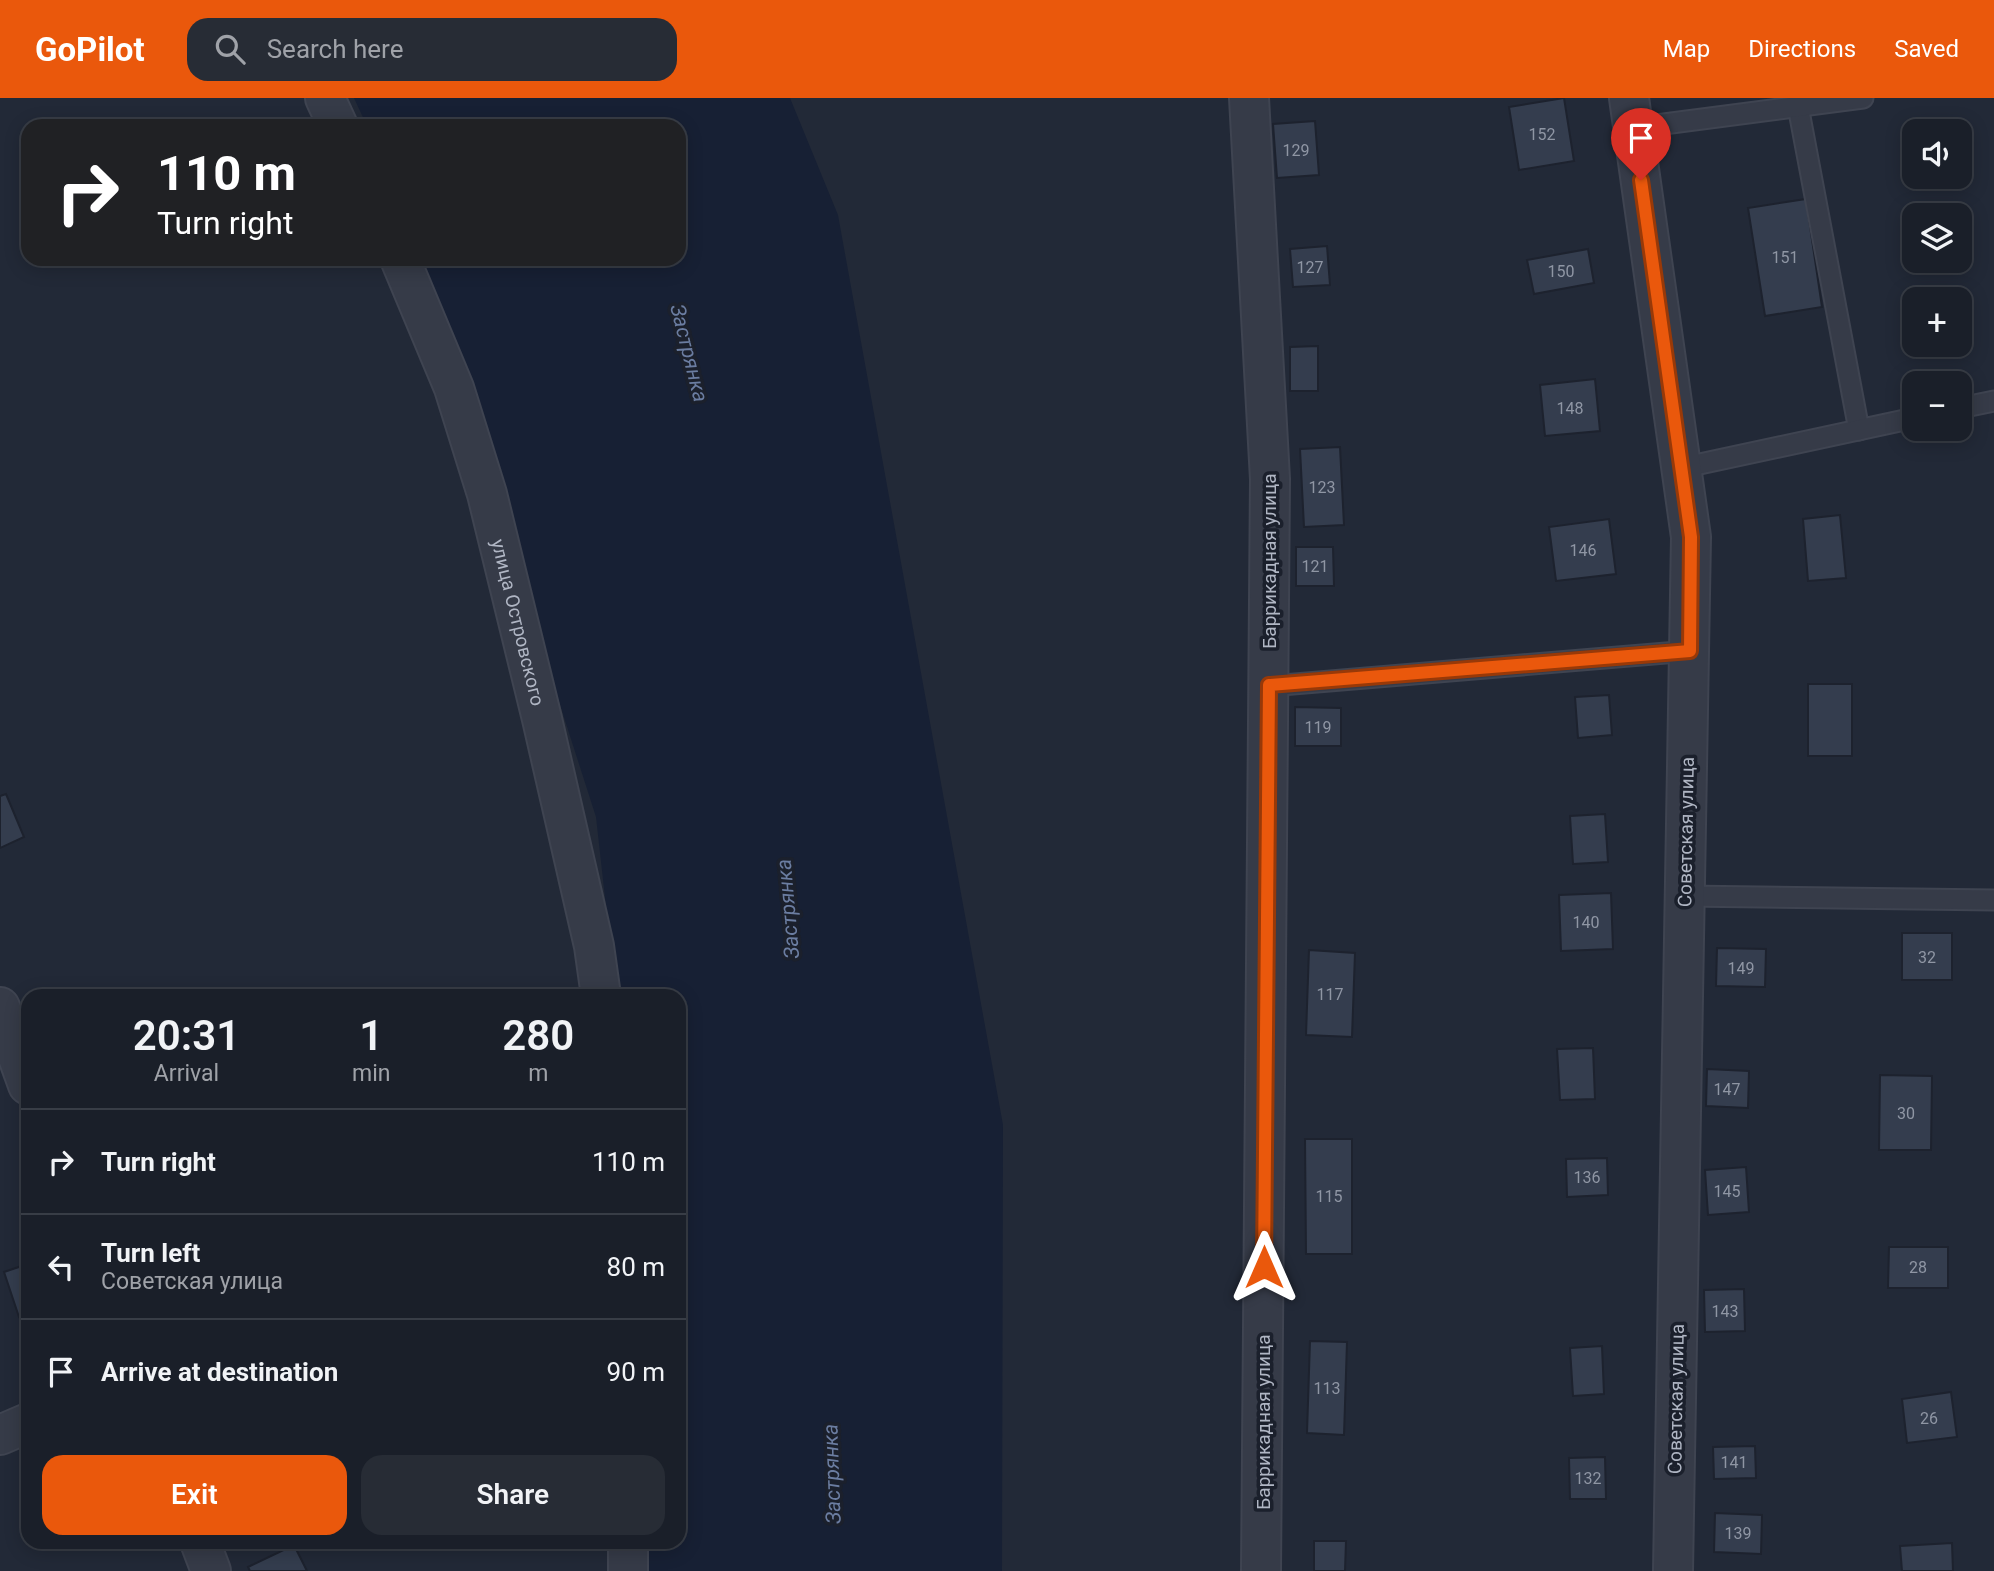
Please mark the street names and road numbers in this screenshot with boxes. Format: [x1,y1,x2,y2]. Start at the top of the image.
street label: Баррикадная улица [1258,473,1281,649]
street label: улица Островского [487,537,550,708]
street label: Советская улица [1673,757,1699,907]
street label: Советская улица [1663,1324,1689,1474]
street label: Баррикадная улица [1252,1334,1275,1510]

